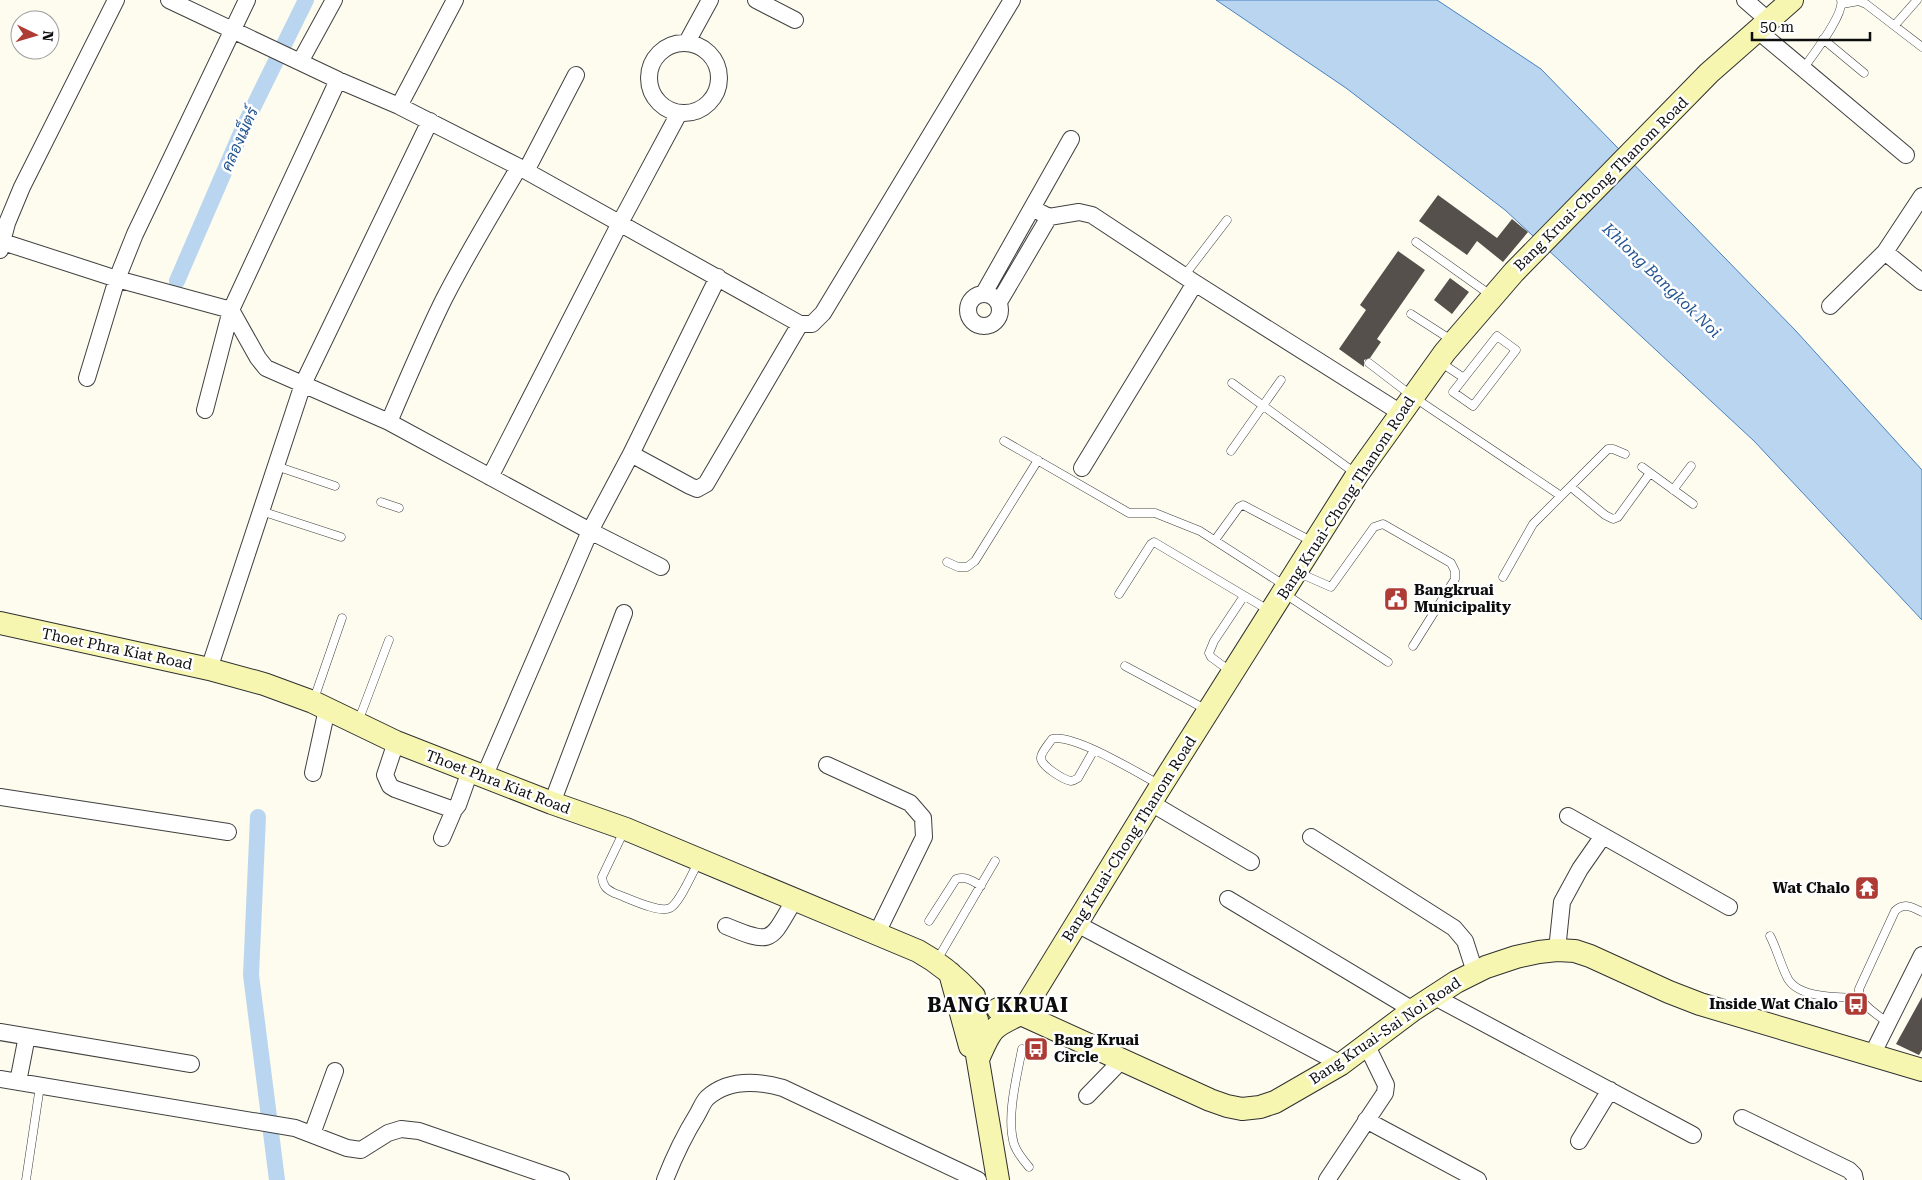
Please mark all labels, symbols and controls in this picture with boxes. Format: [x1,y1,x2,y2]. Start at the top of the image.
north arrow [10,10,60,60]
scale bar [1752,10,1870,42]
text: 50 m [1760,18,1795,36]
text: N [39,30,56,42]
street label: Bang Kruai-Chong Thanom Road [1510,93,1692,275]
water label: คลองเม็ตร์ [213,101,263,174]
water label: Khlong Bangkok Noi [1598,218,1725,342]
street label: Bang Kruai-Chong Thanom Road [1273,393,1419,603]
place label: Bangkruai Municipality [1414,581,1511,616]
public building icon: Bangkruai Municipality [1383,586,1409,612]
street label: Thoet Phra Kiat Road [40,624,194,674]
street label: Bang Kruai-Chong Thanom Road [1058,733,1200,945]
street label: Thoet Phra Kiat Road [423,746,573,818]
temple icon: Wat Chalo [1854,875,1880,901]
place label: Wat Chalo [1773,879,1850,897]
street label: Bang Kruai-Sai Noi Road [1306,973,1464,1088]
bus stop icon: Inside Wat Chalo [1843,991,1869,1017]
district label: BANG KRUAI [927,993,1069,1017]
place label: Inside Wat Chalo [1709,995,1838,1013]
place label: Bang Kruai Circle [1054,1031,1139,1066]
bus stop icon: Bang Kruai Circle [1023,1036,1049,1062]

